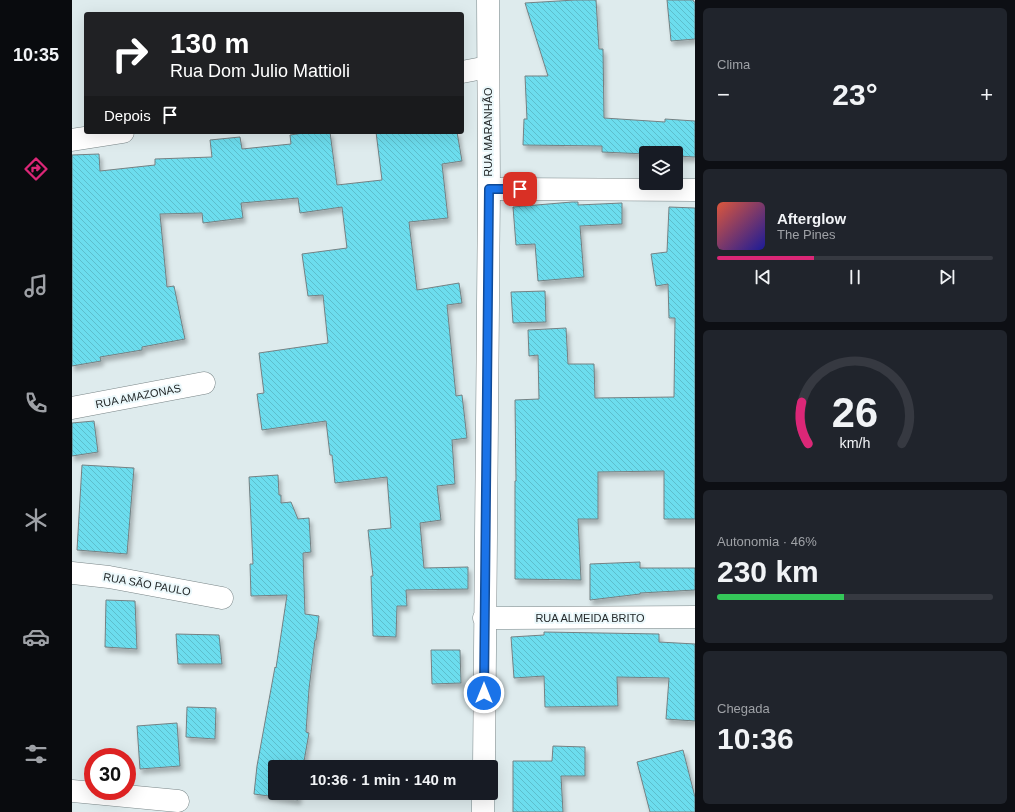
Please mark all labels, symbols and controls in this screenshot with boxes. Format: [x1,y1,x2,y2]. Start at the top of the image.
icon: right [104,28,156,80]
text: 130 m [170,28,249,59]
text: 10:35 [13,45,59,65]
text: Clima [717,57,750,72]
text: Rua Dom Julio Mattioli [170,61,350,81]
text: 23° [832,78,878,111]
text: − [717,82,730,107]
text: + [980,82,993,107]
street label: RUA MARANHÃO [482,87,494,177]
icon: arrive [159,104,181,126]
text: Depois [104,107,151,124]
map controls [639,146,683,190]
button: layers [639,146,683,190]
icon: directions [22,155,50,183]
pin [503,172,537,206]
icon: arrive [509,178,531,200]
text: Afterglow [777,210,846,227]
text: The Pines [777,227,836,242]
icon: previous [752,266,774,288]
icon: pause [844,266,866,288]
icon: next [936,266,958,288]
icon: music [22,272,50,300]
street label: RUA AMAZONAS [94,382,182,410]
icon: phone [22,389,50,417]
text: 26 [832,389,878,436]
text: km/h [840,435,871,451]
icon: climate [22,506,50,534]
text: Autonomia · 46% [717,534,817,549]
text: 230 km [717,555,819,588]
street label: RUA SÃO PAULO [102,570,192,598]
street label: RUA ALMEIDA BRITO [535,612,645,624]
icon: car [22,623,50,651]
position arrow [463,672,505,714]
text: Chegada [717,701,770,716]
text: 10:36 [717,722,794,755]
icon: filters [22,740,50,768]
speed limit sign: 30 [84,748,136,800]
text: 10:36 · 1 min · 140 m [310,771,456,788]

